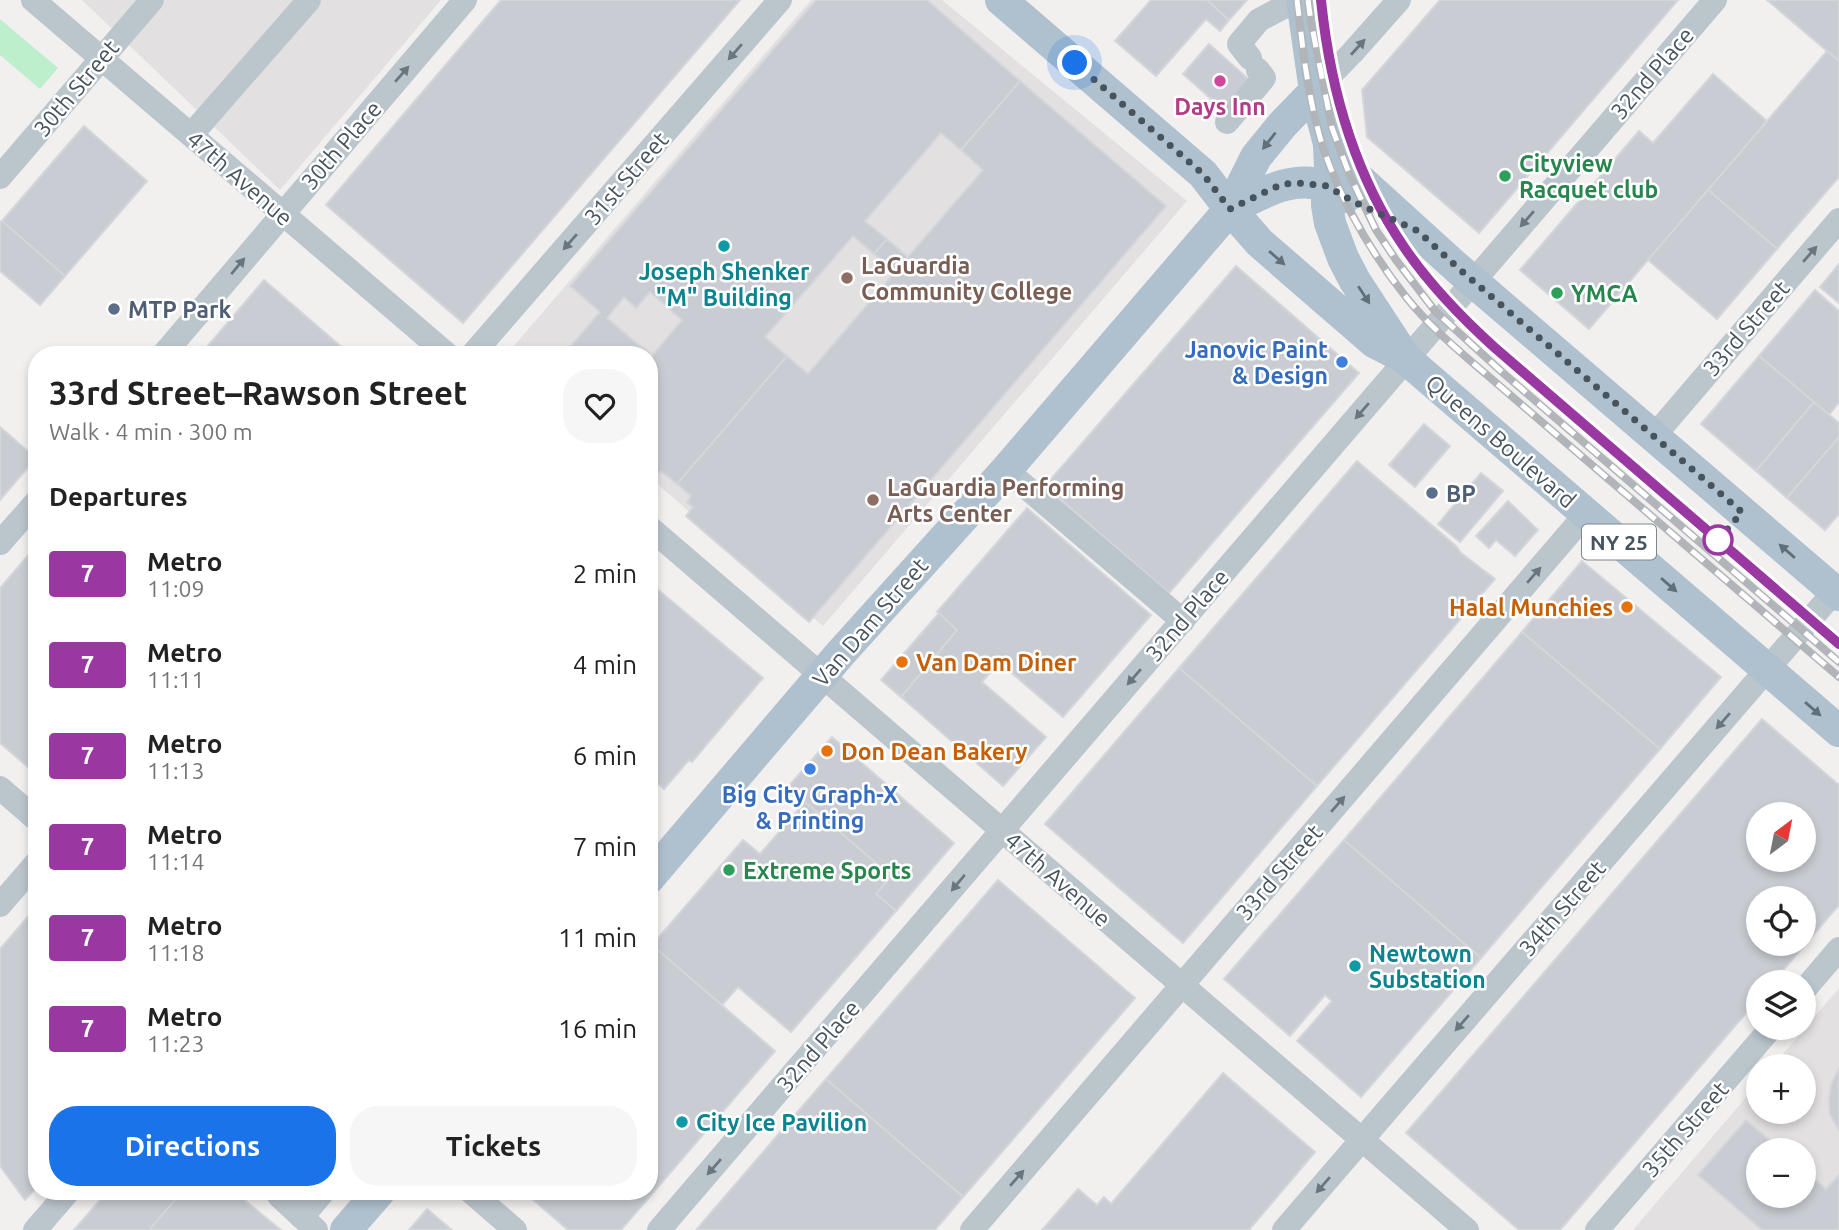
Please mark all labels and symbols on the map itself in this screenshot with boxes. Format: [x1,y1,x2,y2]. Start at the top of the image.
street label: 32nd Place [1606,22,1698,124]
street label: 30th Street [29,35,123,141]
one-way arrow [1350,38,1365,55]
one-way arrow [728,43,743,60]
your location [1057,45,1092,80]
one-way arrow [394,65,410,83]
marker: Days Inn [1212,73,1228,89]
place label: Days Inn [1174,94,1266,119]
street label: 30th Place [296,96,386,194]
street label: 47th Avenue [182,126,298,230]
street label: 31st Street [579,127,673,229]
one-way arrow [1261,132,1276,150]
place label: Cityview Racquet club [1519,151,1658,202]
marker: Cityview Racquet club [1497,168,1513,184]
one-way arrow [1519,210,1535,228]
one-way arrow [562,233,578,251]
marker: Joseph Shenker "M" Building [716,238,732,254]
one-way arrow [1802,245,1818,263]
one-way arrow [1268,250,1286,266]
place label: LaGuardia Community College [861,253,1072,304]
one-way arrow [230,257,245,274]
place label: Joseph Shenker "M" Building [639,259,810,310]
marker: LaGuardia Community College [839,270,855,286]
street label: 33rd Street [1698,275,1794,381]
place label: YMCA [1571,281,1638,306]
one-way arrow [1358,285,1371,304]
marker: YMCA [1549,285,1565,301]
place label: MTP Park [128,297,231,322]
marker: MTP Park [106,301,122,317]
place label: Janovic Paint & Design [1185,337,1328,388]
marker: Janovic Paint & Design [1334,354,1350,370]
street label: Queens Boulevard [1421,369,1581,513]
one-way arrow [1354,402,1370,420]
place label: LaGuardia Performing Arts Center [887,475,1124,526]
place label: BP [1446,481,1476,506]
marker: BP [1424,485,1440,501]
marker: LaGuardia Performing Arts Center [865,492,881,508]
road number: NY 25 [1582,524,1656,560]
unlabelled marker [1703,525,1733,555]
one-way arrow [1779,544,1796,559]
street label: Van Dam Street [807,553,933,691]
street label: 32nd Place [1141,564,1233,666]
one-way arrow [1526,566,1542,584]
one-way arrow [1661,577,1678,592]
place label: Halal Munchies [1449,595,1613,620]
marker: Halal Munchies [1619,599,1635,615]
place label: Van Dam Diner [916,650,1077,675]
marker: Van Dam Diner [894,654,910,670]
one-way arrow [1126,668,1142,686]
one-way arrow [1804,701,1822,717]
one-way arrow [1716,713,1731,730]
place label: Don Dean Bakery [841,739,1027,764]
marker: Don Dean Bakery [819,743,835,759]
marker: Big City Graph-X & Printing [802,761,818,777]
place label: Big City Graph-X & Printing [722,782,898,833]
one-way arrow [1330,795,1345,812]
north arrow [1746,802,1816,872]
street label: 33rd Street [1231,819,1327,925]
street label: 47th Avenue [1000,827,1116,931]
street label: 34th Street [1514,855,1610,961]
place label: Extreme Sports [743,858,911,883]
marker: Extreme Sports [721,862,737,878]
one-way arrow [950,874,966,892]
place label: Newtown Substation [1369,941,1486,992]
marker: Newtown Substation [1347,958,1363,974]
street label: 32nd Place [772,995,864,1097]
one-way arrow [1455,1015,1470,1032]
street label: 35th Street [1637,1076,1733,1182]
place label: City Ice Pavilion [696,1110,867,1135]
marker: City Ice Pavilion [674,1114,690,1130]
one-way arrow [706,1158,722,1176]
one-way arrow [1009,1169,1025,1187]
one-way arrow [1316,1176,1331,1193]

